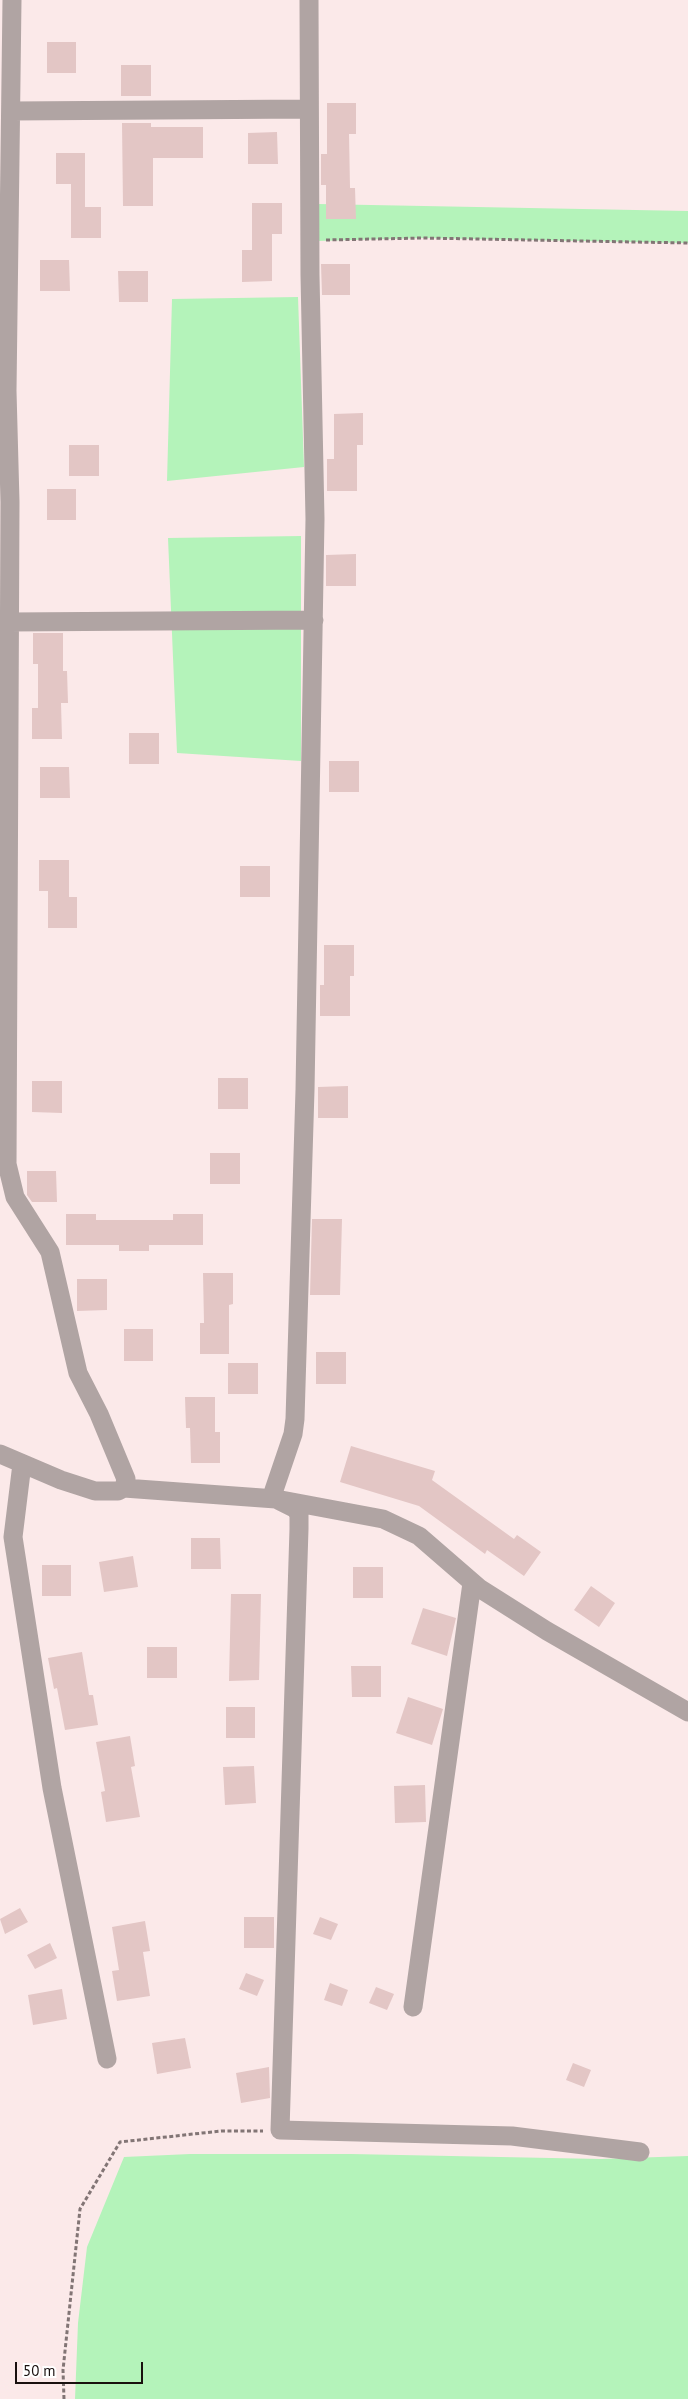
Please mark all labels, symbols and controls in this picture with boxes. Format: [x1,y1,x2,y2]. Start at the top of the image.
scale bar [18,2352,145,2384]
text: 50 m [23,2361,56,2380]

